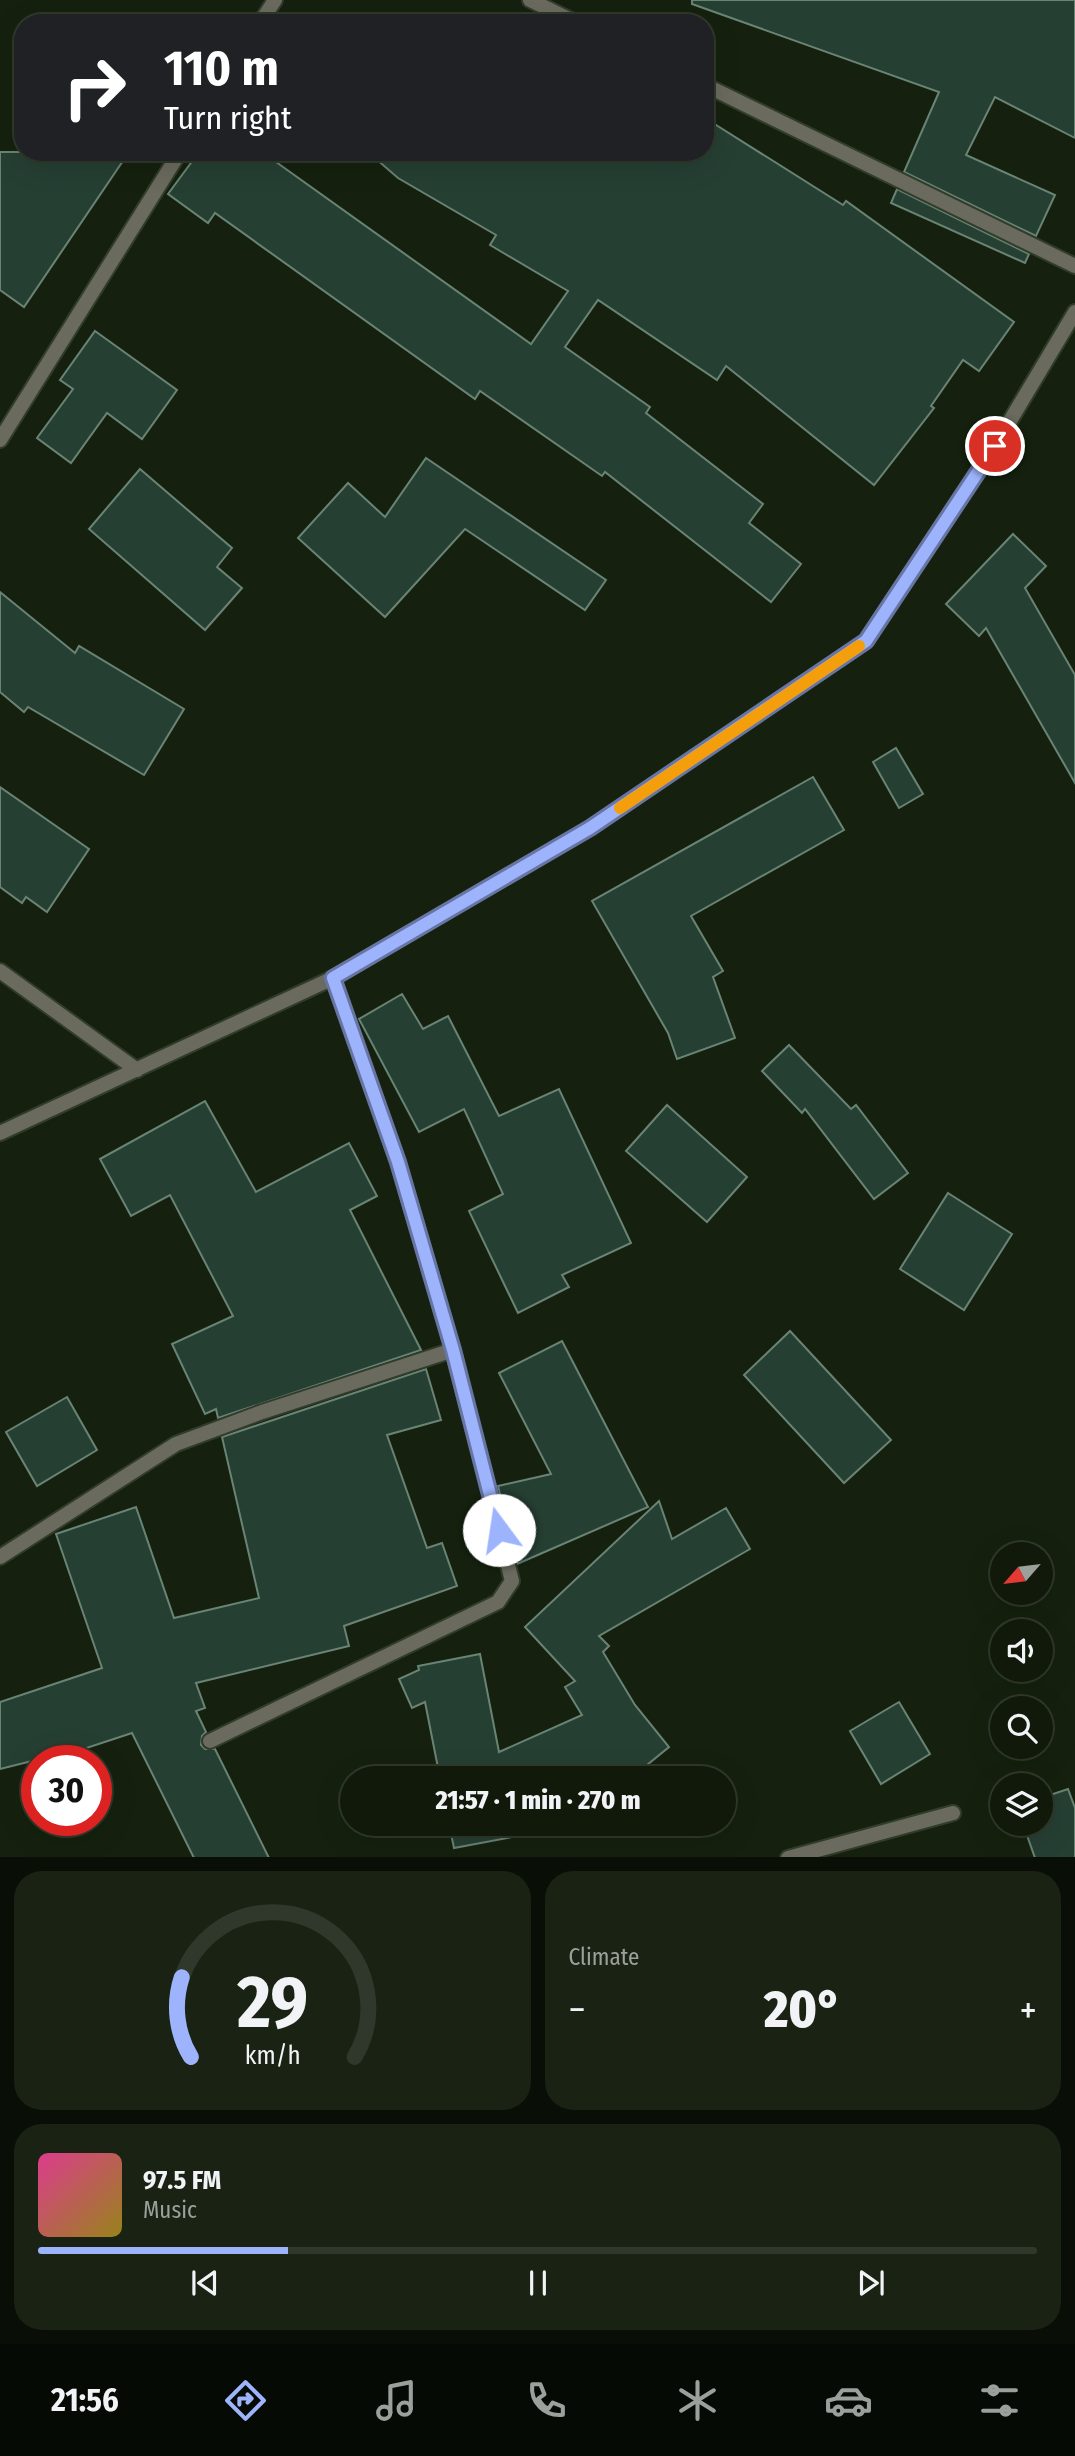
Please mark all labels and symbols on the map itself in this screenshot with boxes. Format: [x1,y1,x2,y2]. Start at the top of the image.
pin [965,416,1025,476]
position arrow [462,1493,536,1567]
north arrow [990,1542,1054,1605]
speed limit sign: 30 [21,1745,112,1836]

